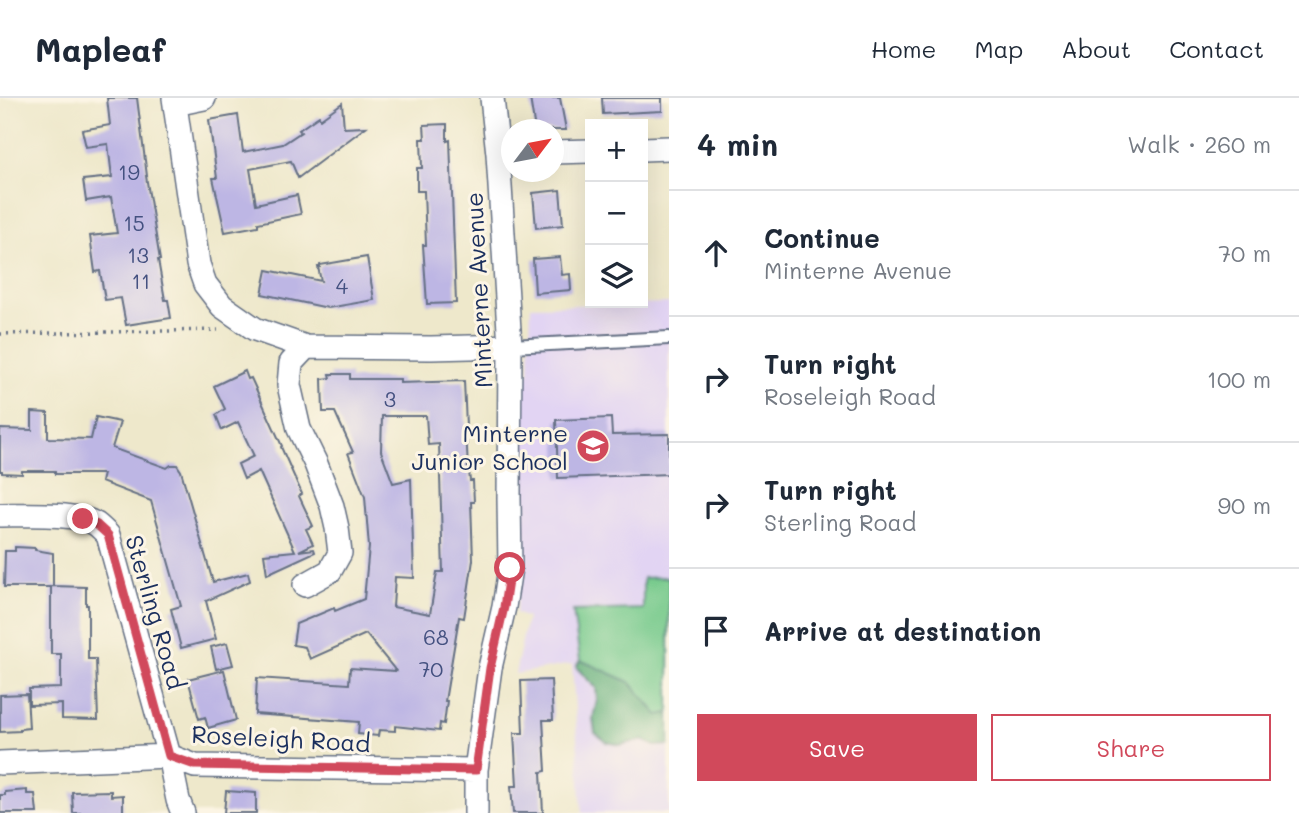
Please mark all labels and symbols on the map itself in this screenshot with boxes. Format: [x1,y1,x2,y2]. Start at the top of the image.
north arrow [501,119,564,182]
house number: 19 [118,158,140,185]
street label: Minterne Avenue [457,191,499,389]
house number: 15 [123,209,145,236]
house number: 13 [127,241,149,268]
house number: 11 [132,267,150,294]
house number: 4 [336,272,349,299]
house number: 3 [384,385,396,412]
place label: Minterne Junior School [411,417,568,476]
school or university icon: Minterne Junior School [574,427,612,465]
route end [67,503,98,534]
street label: Sterling Road [119,531,193,693]
route start [494,552,525,583]
house number: 68 [423,623,449,650]
house number: 70 [419,655,443,682]
street label: Roseleigh Road [191,718,371,758]

